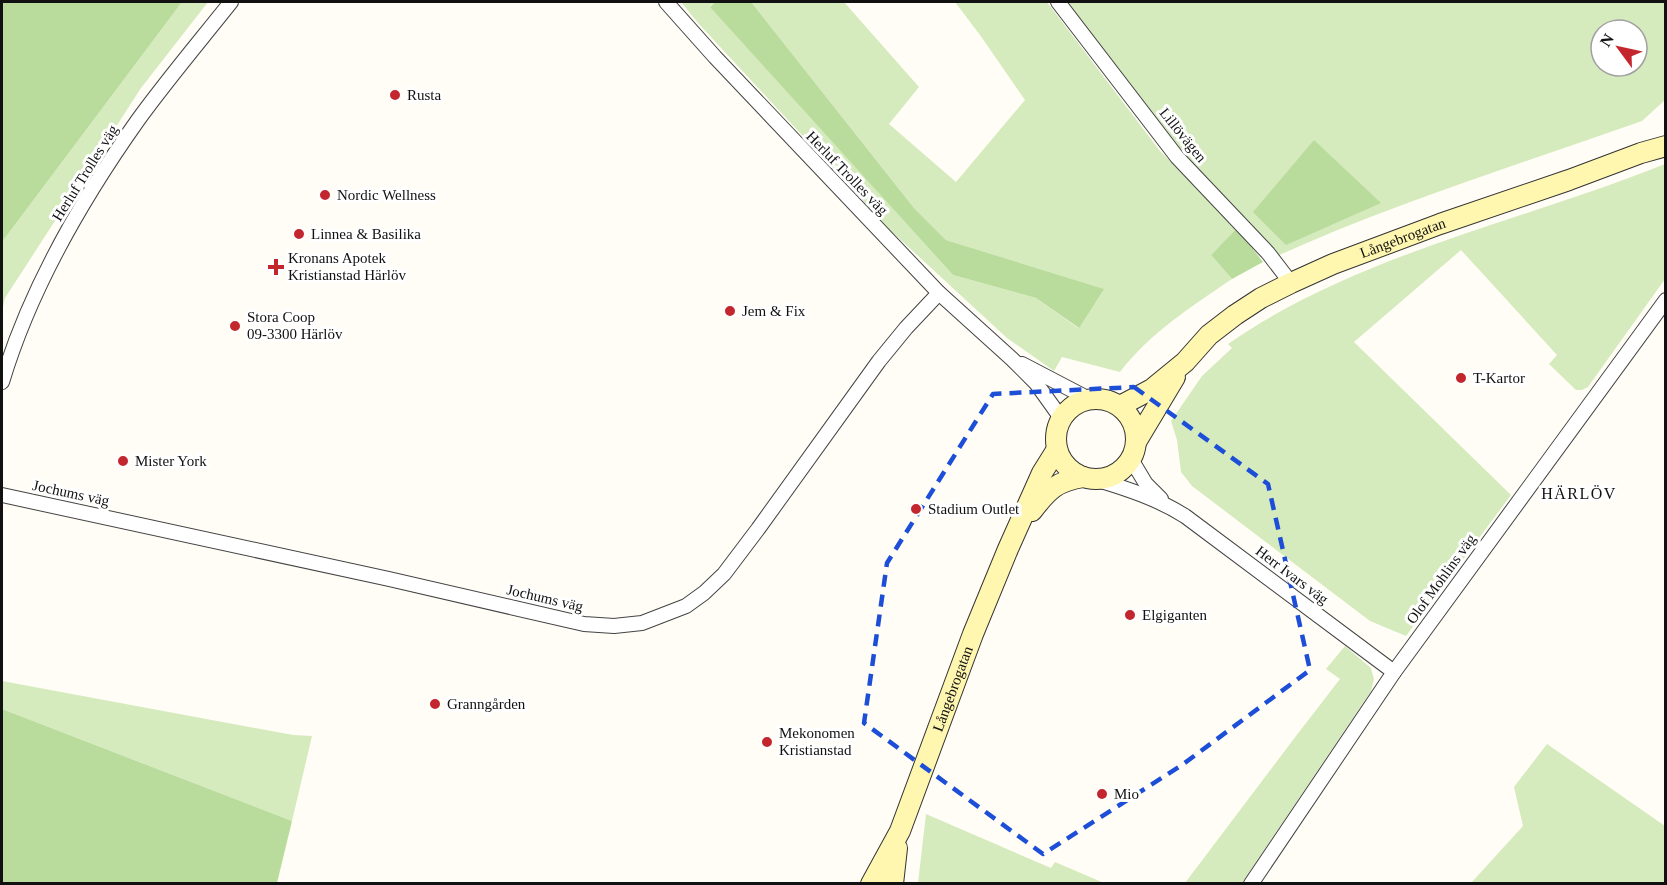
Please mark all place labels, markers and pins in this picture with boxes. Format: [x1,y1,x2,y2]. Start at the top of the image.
place label: Rusta [407,87,442,103]
marker: Rusta [388,88,402,102]
place label: Nordic Wellness [337,187,436,203]
marker: Nordic Wellness [318,188,332,202]
place label: Linnea & Basilika [311,226,421,242]
marker: Linnea & Basilika [292,227,306,241]
place label: Kronans Apotek Kristianstad Härlöv [288,250,406,283]
marker: Kronans Apotek Kristianstad Härlöv [269,260,283,274]
place label: Jem & Fix [742,303,806,319]
marker: Jem & Fix [723,304,737,318]
place label: Stora Coop 09-3300 Härlöv [247,309,343,342]
marker: Stora Coop 09-3300 Härlöv [228,319,242,333]
place label: T-Kartor [1473,370,1525,386]
marker: T-Kartor [1454,371,1468,385]
place label: Mister York [135,453,207,469]
marker: Mister York [116,454,130,468]
place label: Stadium Outlet [928,501,1020,517]
marker: Stadium Outlet [909,502,923,516]
place label: Elgiganten [1142,607,1207,623]
marker: Elgiganten [1123,608,1137,622]
place label: Granngården [447,696,526,712]
marker: Granngården [428,697,442,711]
place label: Mekonomen Kristianstad [779,725,855,758]
marker: Mekonomen Kristianstad [760,735,774,749]
place label: Mio [1114,786,1139,802]
marker: Mio [1095,787,1109,801]

